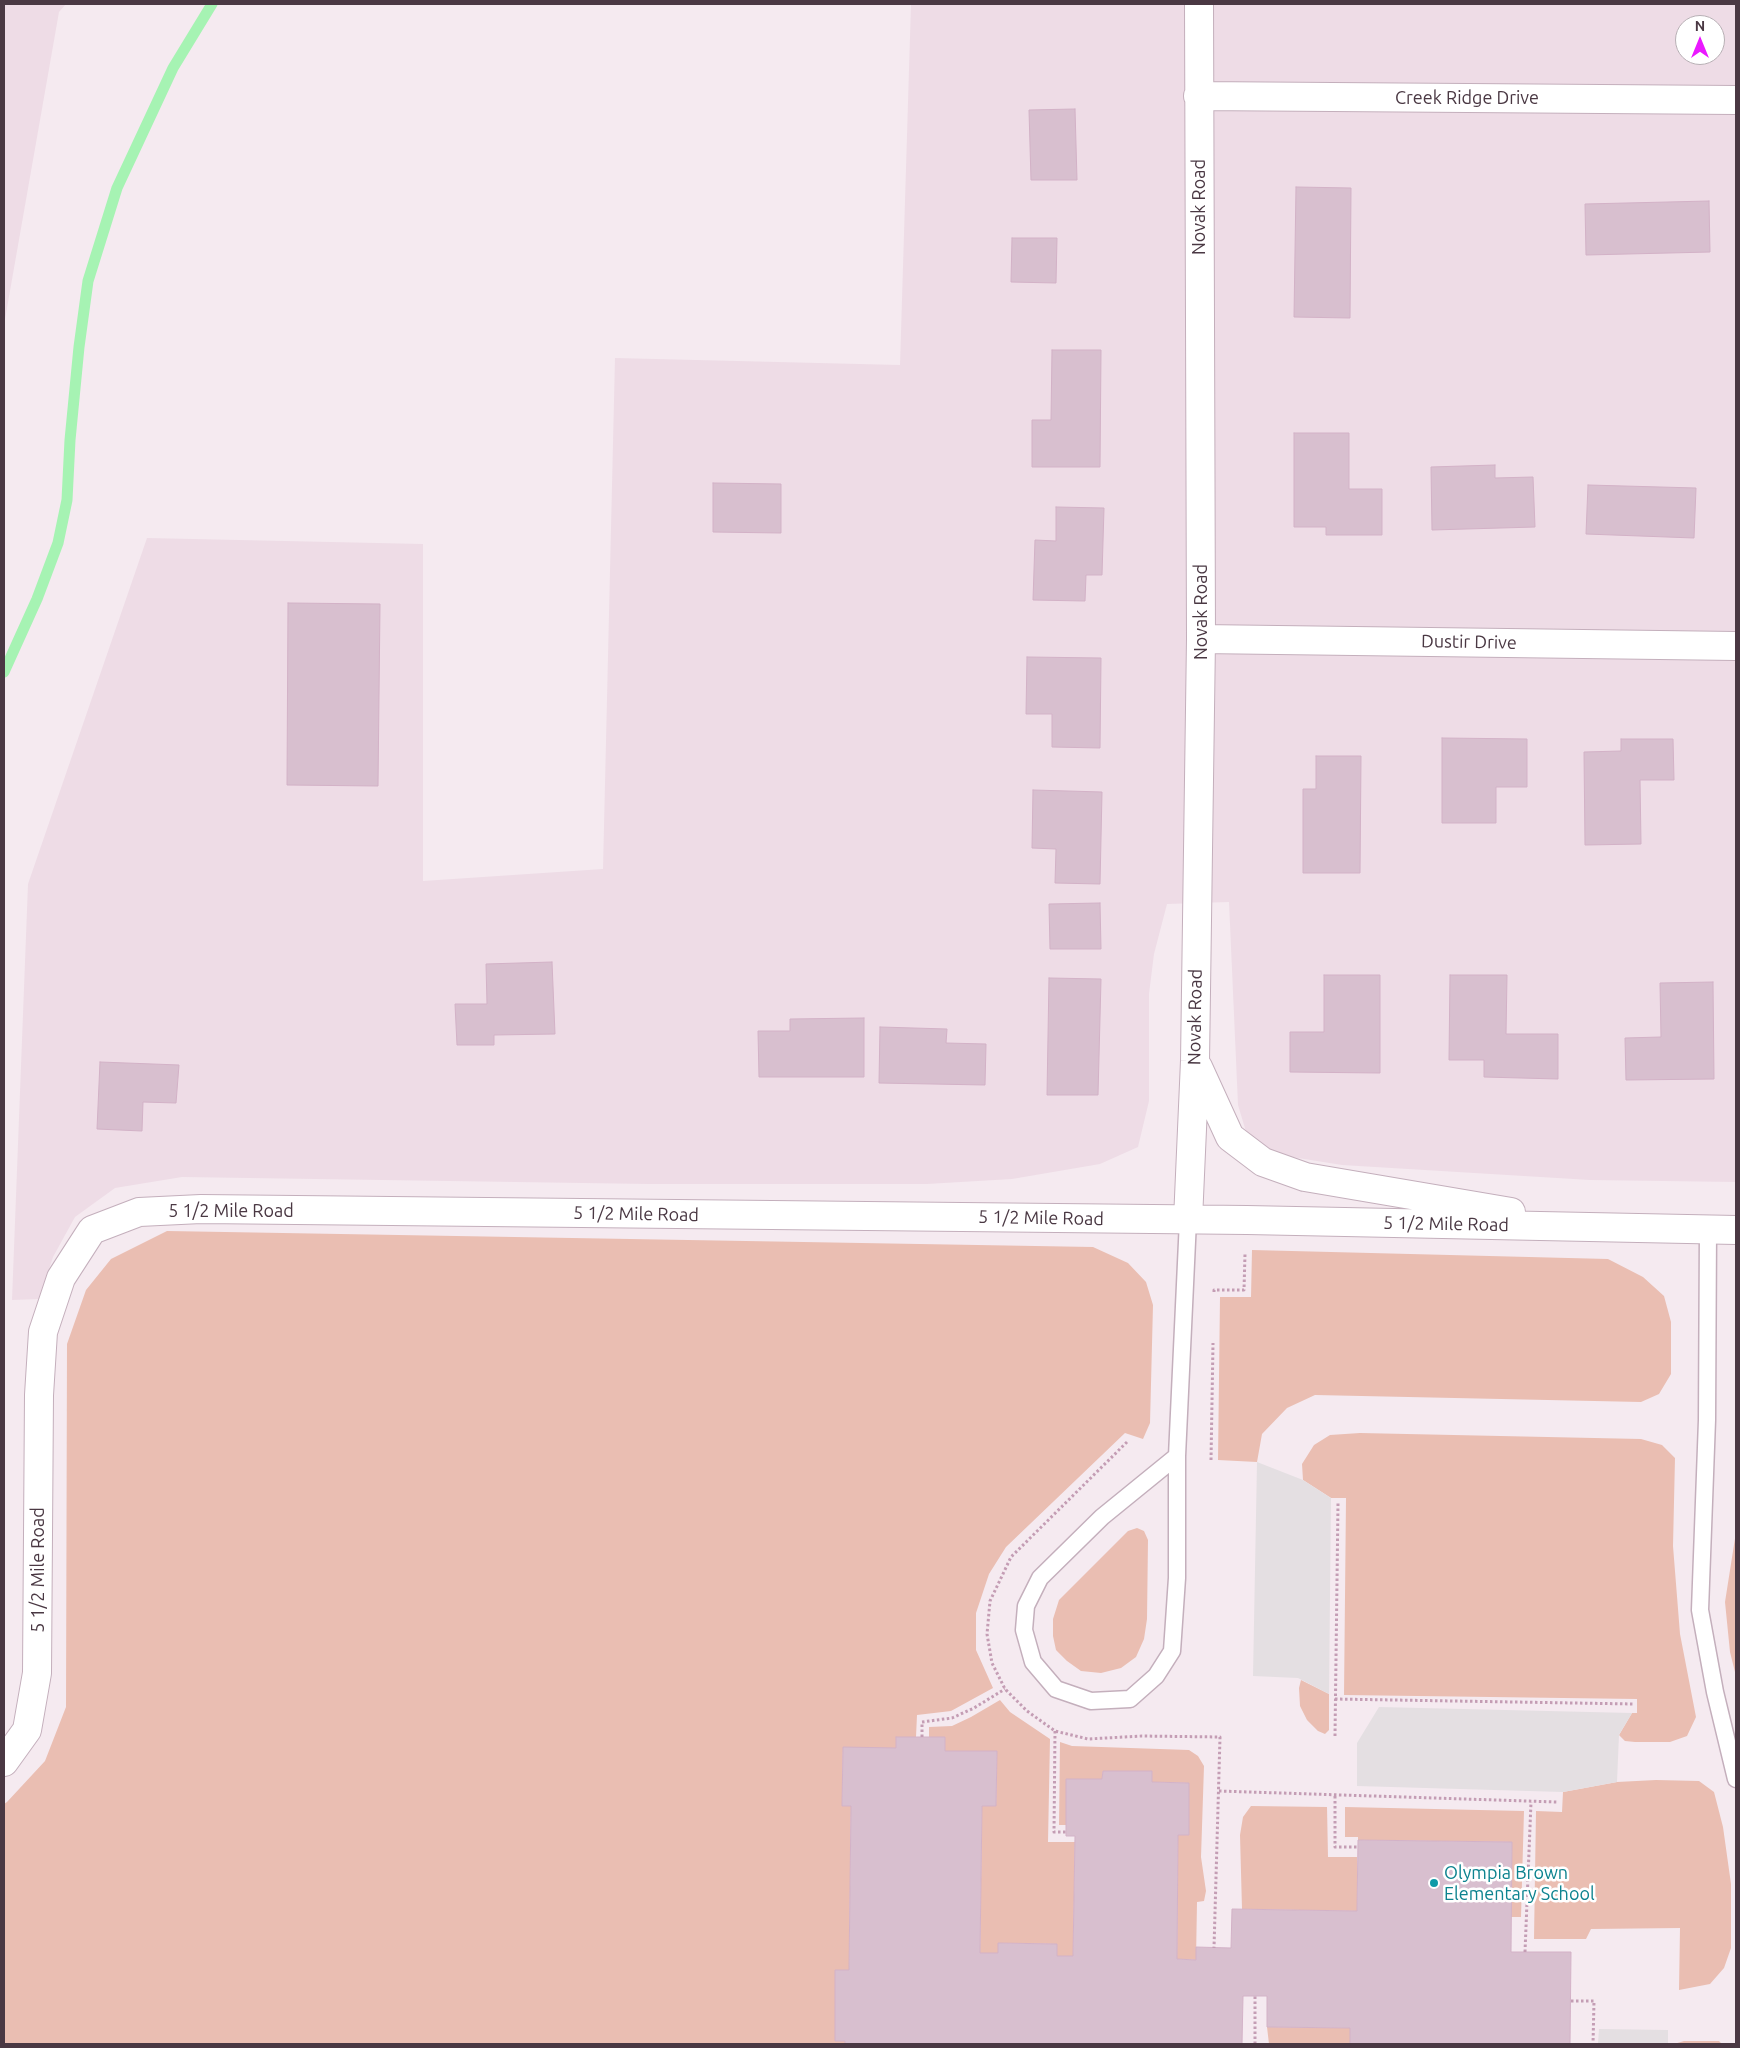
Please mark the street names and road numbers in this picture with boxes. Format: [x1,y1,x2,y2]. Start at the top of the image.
street label: Creek Ridge Drive [1395,87,1539,109]
street label: Novak Road [1188,159,1210,255]
street label: Novak Road [1190,564,1212,660]
street label: Dustir Drive [1421,630,1517,654]
street label: Novak Road [1183,969,1207,1065]
street label: 5 1/2 Mile Road [168,1200,294,1222]
street label: 5 1/2 Mile Road [573,1202,699,1226]
street label: 5 1/2 Mile Road [978,1206,1104,1230]
street label: 5 1/2 Mile Road [1383,1212,1509,1236]
street label: 5 1/2 Mile Road [27,1507,49,1633]

